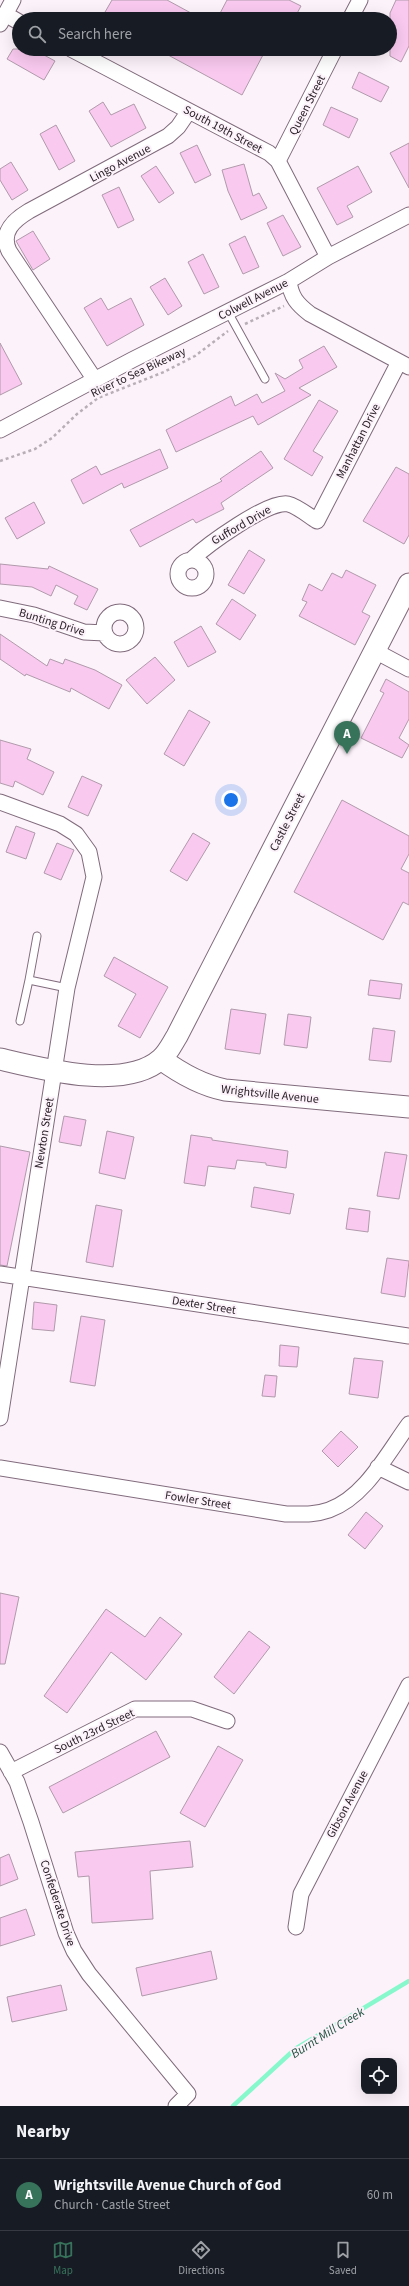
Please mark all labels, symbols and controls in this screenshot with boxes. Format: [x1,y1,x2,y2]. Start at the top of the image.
search box [12,12,397,56]
icon: search [26,23,48,45]
text: Search here [58,24,132,45]
street label: Queen Street [285,72,330,138]
street label: South 19th Street [180,101,265,157]
street label: Lingo Avenue [87,140,154,187]
street label: Colwell Avenue [215,274,291,324]
street label: River to Sea Bikeway [88,343,189,402]
street label: Manhattan Drive [332,401,385,482]
street label: Gufford Drive [208,501,274,549]
street label: Bunting Drive [17,604,87,641]
pin: A [334,721,360,754]
your location [221,790,241,810]
street label: Castle Street [266,790,309,854]
street label: Wrightsville Avenue [220,1081,320,1108]
street label: Newton Street [30,1096,59,1170]
street label: Dexter Street [171,1292,237,1319]
street label: Fowler Street [164,1487,232,1514]
street label: South 23rd Street [51,1705,137,1758]
street label: Gibson Avenue [322,1767,372,1841]
street label: Confederate Drive [36,1858,80,1949]
water label: Burnt Mill Creek [287,2003,368,2063]
map controls [361,2058,397,2094]
button: locate [361,2058,397,2094]
text: Nearby [16,2120,70,2144]
text: Wrightsville Avenue Church of God [54,2175,281,2196]
text: A [25,2186,33,2204]
text: 60 m [367,2186,393,2204]
text: Church · Castle Street [54,2196,170,2214]
tab: Map [52,2239,74,2278]
tab: Directions [178,2239,225,2278]
tab: Saved [329,2239,357,2278]

